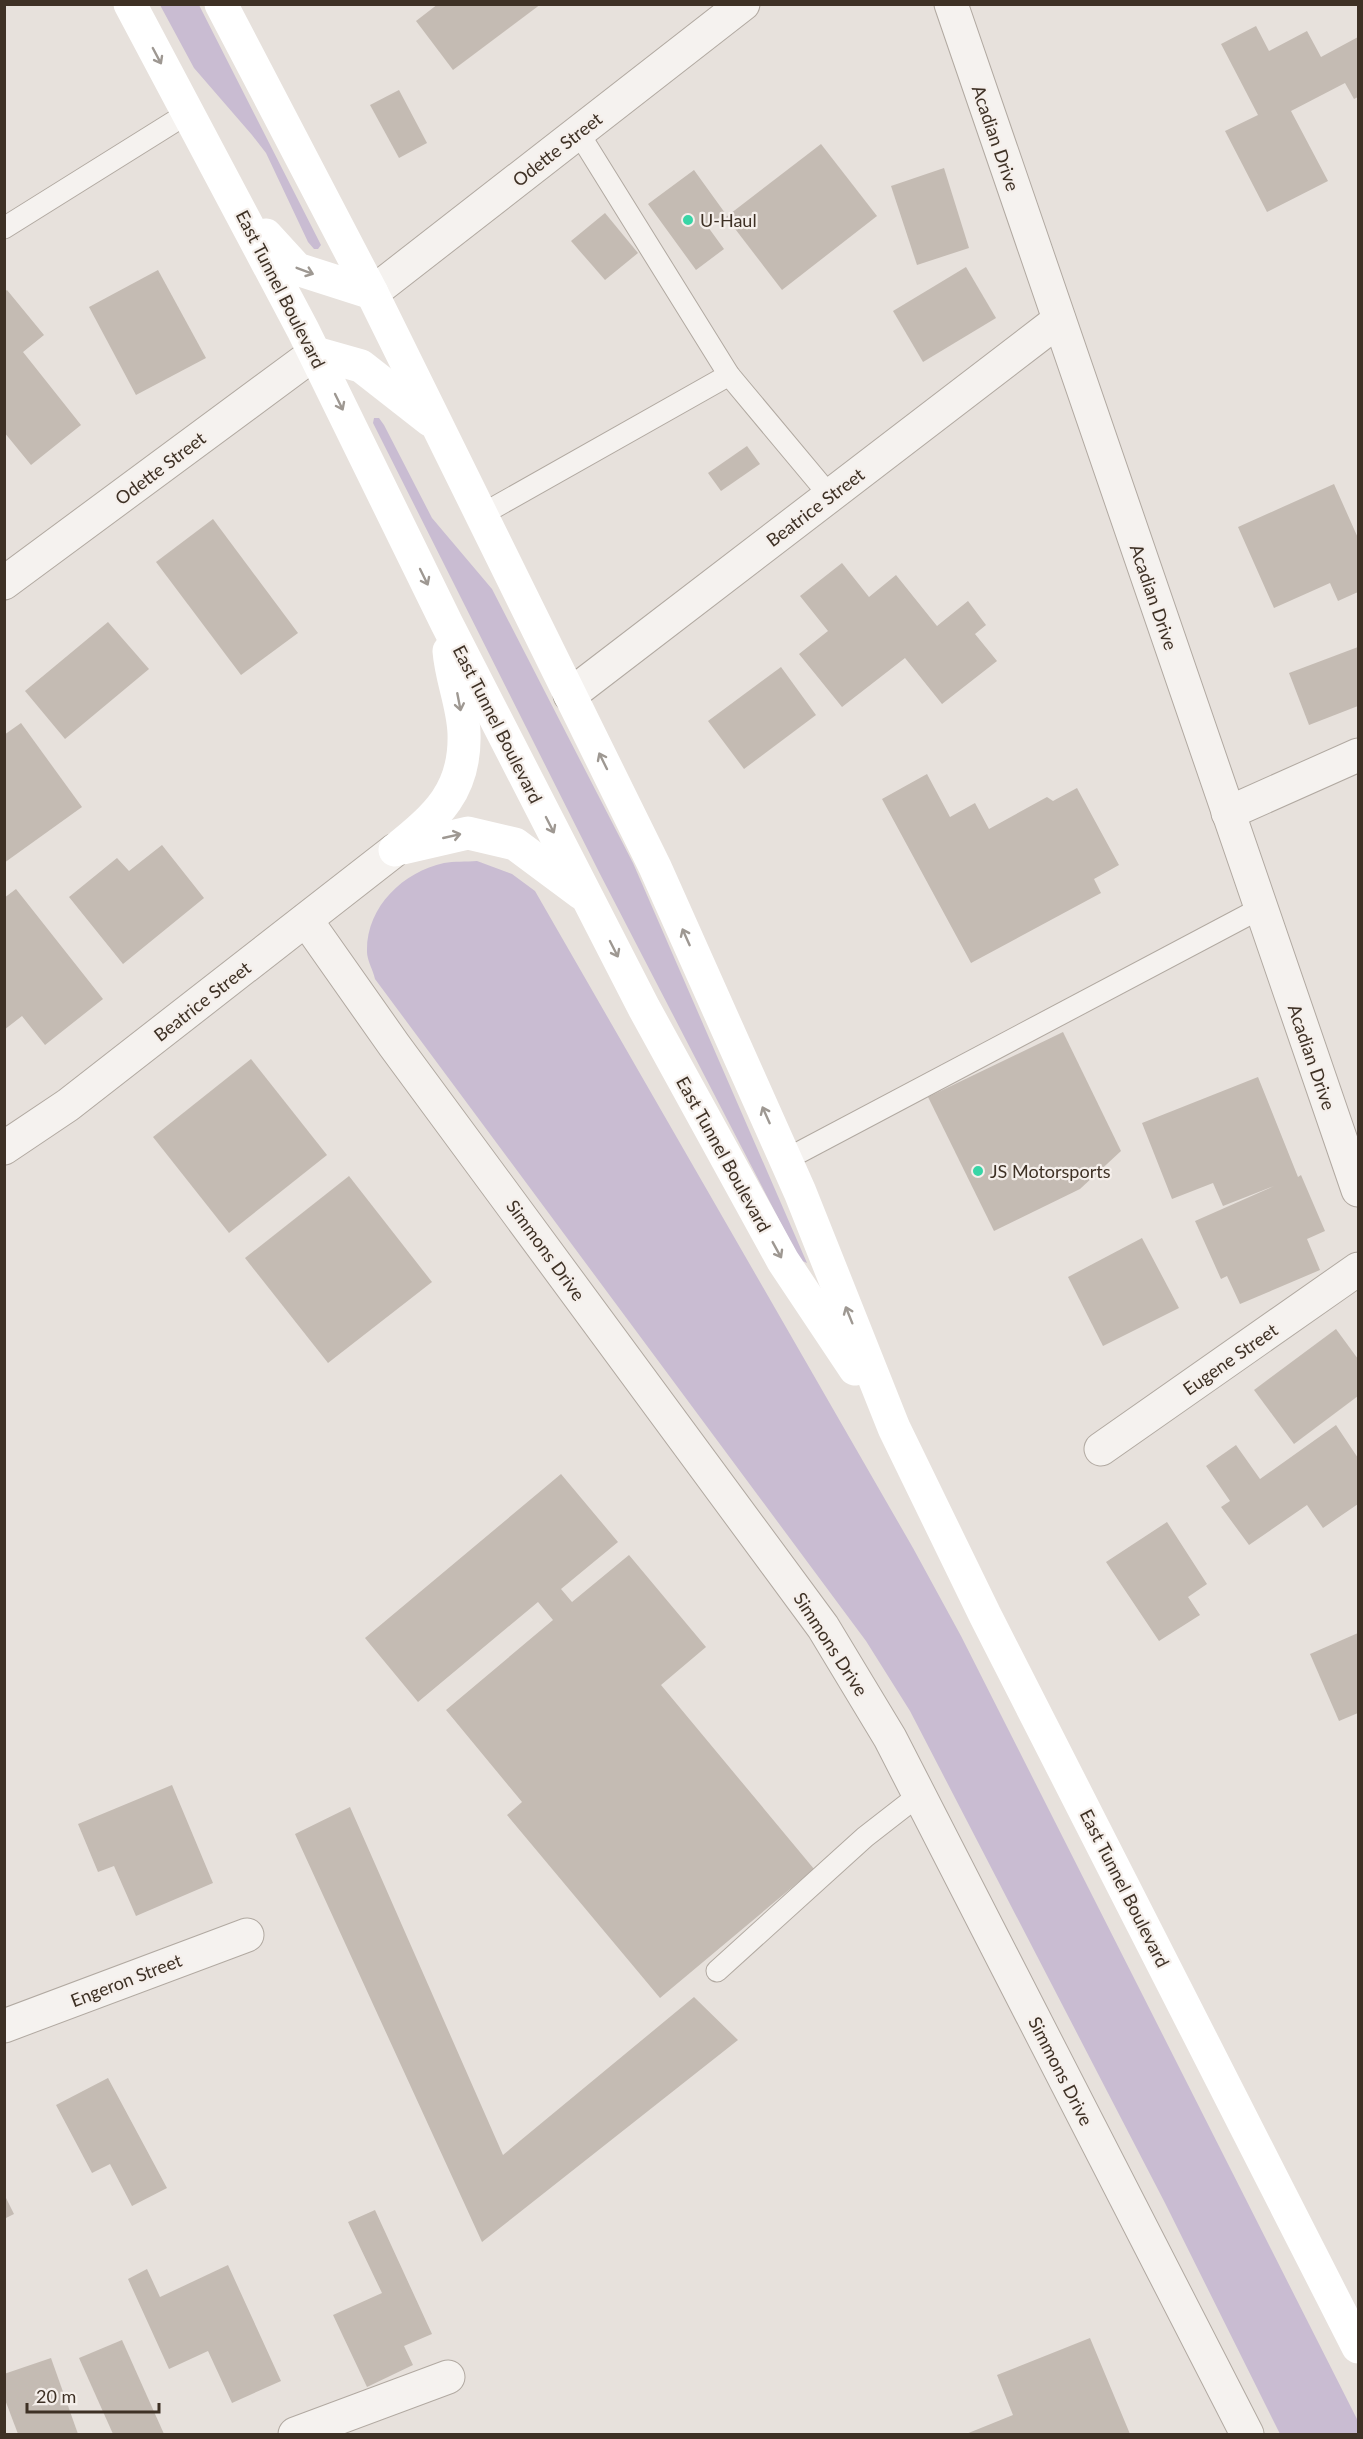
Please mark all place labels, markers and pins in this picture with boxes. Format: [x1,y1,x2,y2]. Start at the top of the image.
place label: U-Haul [700,209,757,231]
marker: U-Haul [681,213,695,227]
place label: JS Motorsports [990,1160,1111,1182]
marker: JS Motorsports [971,1164,985,1178]

